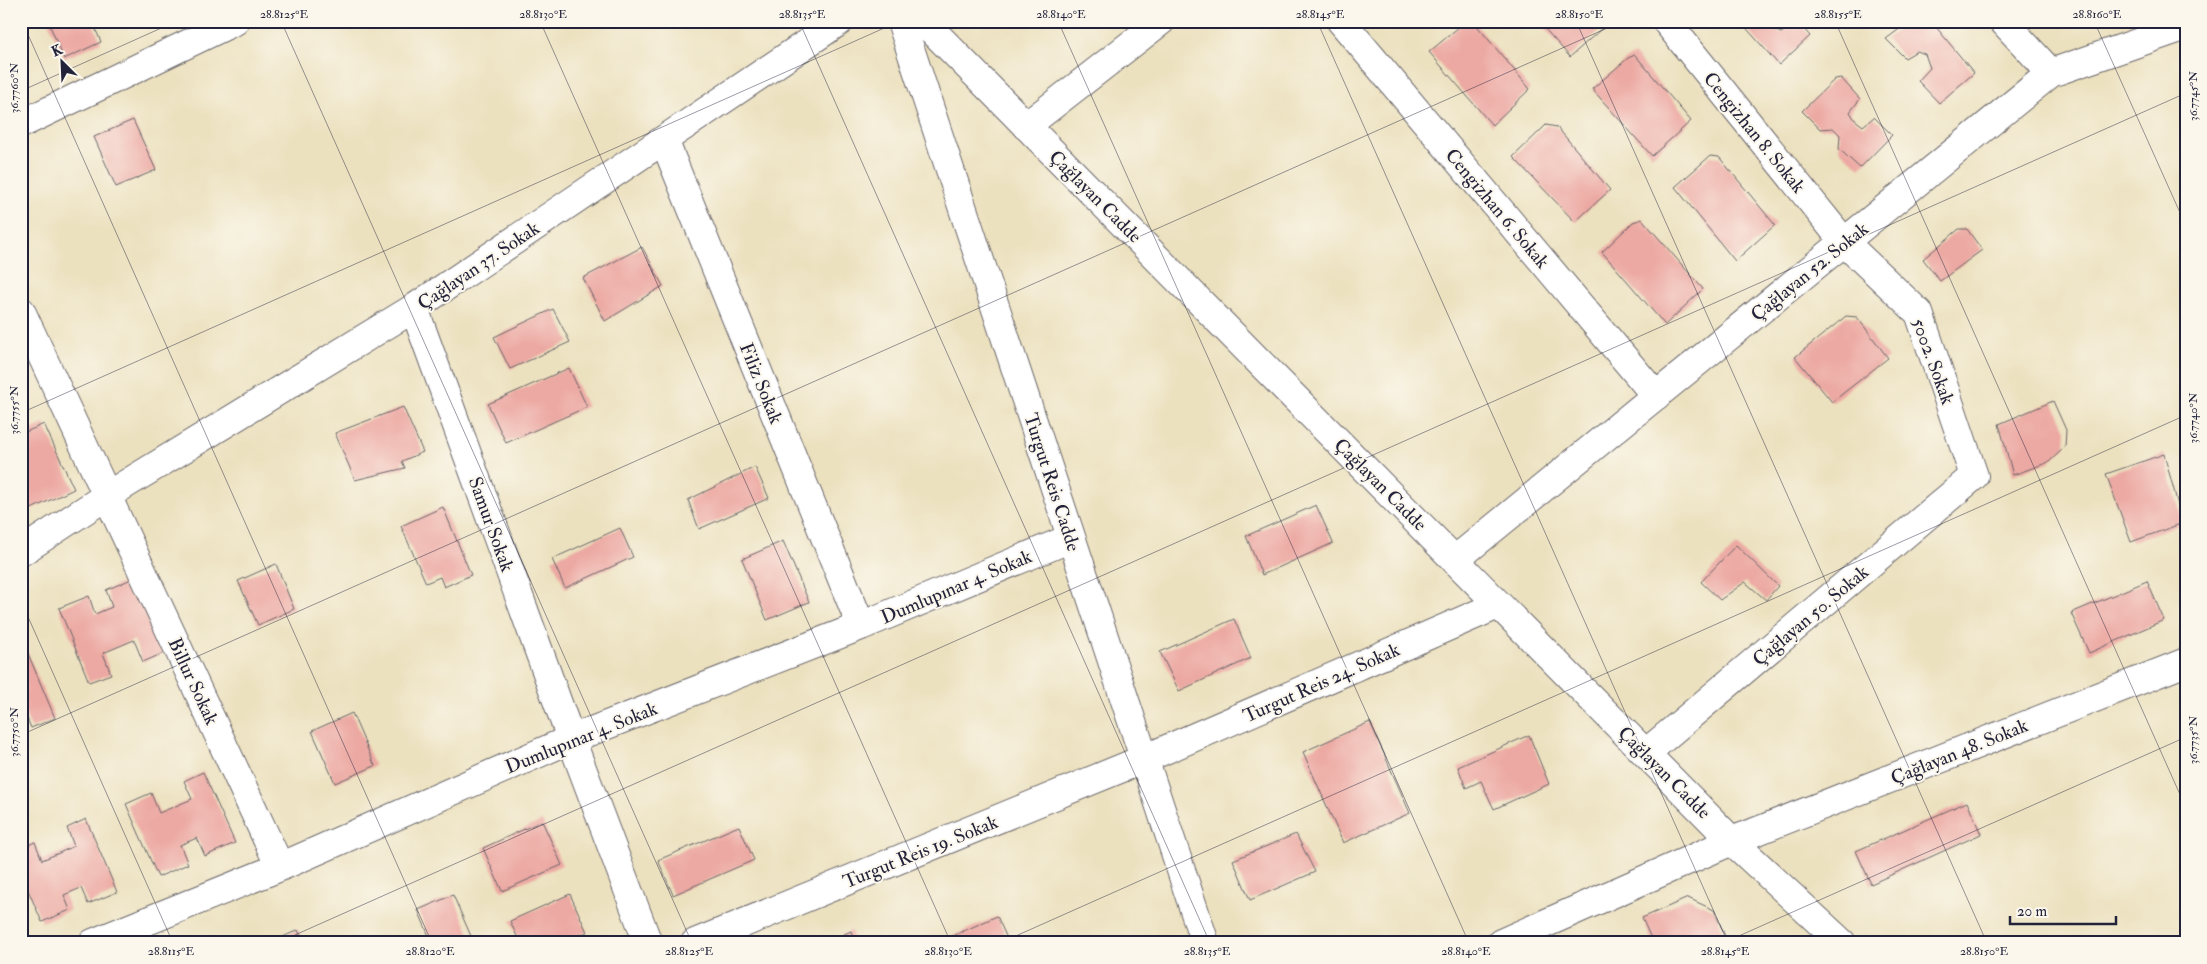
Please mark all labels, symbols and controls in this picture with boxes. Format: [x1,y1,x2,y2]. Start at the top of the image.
text: 28.8125°E [260,7,308,22]
text: 28.8130°E [519,7,567,22]
text: 28.8135°E [779,7,826,22]
text: 28.8140°E [1036,7,1086,22]
text: 28.8145°E [1296,7,1345,22]
text: 28.8150°E [1555,7,1603,22]
text: 28.8155°E [1814,7,1862,22]
text: 28.8160°E [2073,7,2122,22]
north arrow [38,38,88,88]
text: K [49,40,66,60]
text: 36.7760°N [7,62,22,113]
street label: Cengizhan 8. Sokak [1698,67,1810,198]
text: 36.7745°N [2186,71,2201,121]
street label: Cengizhan 6. Sokak [1440,144,1554,274]
street label: Çağlayan Cadde [1044,145,1147,248]
street label: Çağlayan 37. Sokak [413,216,544,316]
street label: Çağlayan 52. Sokak [1746,217,1873,327]
street label: 5002. Sokak [1906,315,1960,408]
street label: Filiz Sokak [734,339,788,427]
text: 36.7755°N [7,385,22,435]
text: 36.7740°N [2186,392,2201,443]
street label: Turgut Reis Cadde [1018,410,1086,554]
street label: Çağlayan Cadde [1329,433,1432,536]
street label: Samur Sokak [463,474,519,575]
street label: Dumlupınar 4. Sokak [877,544,1036,631]
street label: Çağlayan 50. Sokak [1748,560,1874,671]
street label: Billur Sokak [162,634,224,729]
street label: Turgut Reis 24. Sokak [1239,638,1403,728]
street label: Dumlupınar 4. Sokak [502,696,661,780]
text: 36.7750°N [7,707,22,757]
street label: Çağlayan 48. Sokak [1887,714,2031,790]
text: 36.7735°N [2186,716,2201,764]
street label: Çağlayan Cadde [1613,721,1716,824]
street label: Turgut Reis 19. Sokak [839,810,1001,894]
scale bar [2010,894,2116,926]
text: 20 m [2017,902,2047,921]
text: 28.8115°E [148,944,195,959]
text: 28.8120°E [405,944,455,959]
text: 28.8125°E [665,944,713,959]
text: 28.8130°E [924,944,972,959]
text: 28.8135°E [1184,944,1231,959]
text: 28.8140°E [1441,944,1491,959]
text: 28.8145°E [1701,944,1750,959]
text: 28.8150°E [1960,944,2008,959]

